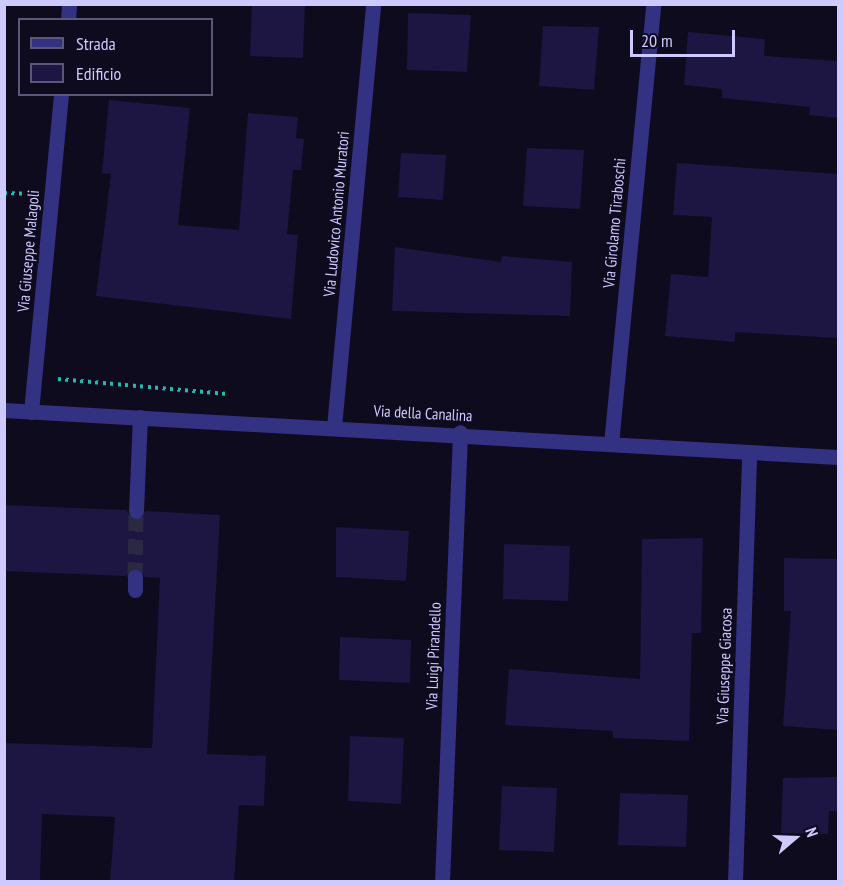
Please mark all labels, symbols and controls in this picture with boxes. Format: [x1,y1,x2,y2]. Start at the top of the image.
legend [18,18,213,96]
scale bar [633,18,738,56]
text: 20 m [641,29,673,52]
text: Strada [76,32,116,55]
text: Edificio [76,62,121,85]
street label: Via Ludovico Antonio Muratori [319,130,353,298]
street label: Via Girolamo Tiraboschi [599,157,629,289]
street label: Via Giuseppe Malagoli [13,189,43,313]
street label: Via della Canalina [373,401,473,425]
street label: Via Luigi Pirandello [422,602,444,710]
street label: Via Giuseppe Giacosa [712,607,736,725]
north arrow [765,808,825,868]
text: N [801,825,823,839]

